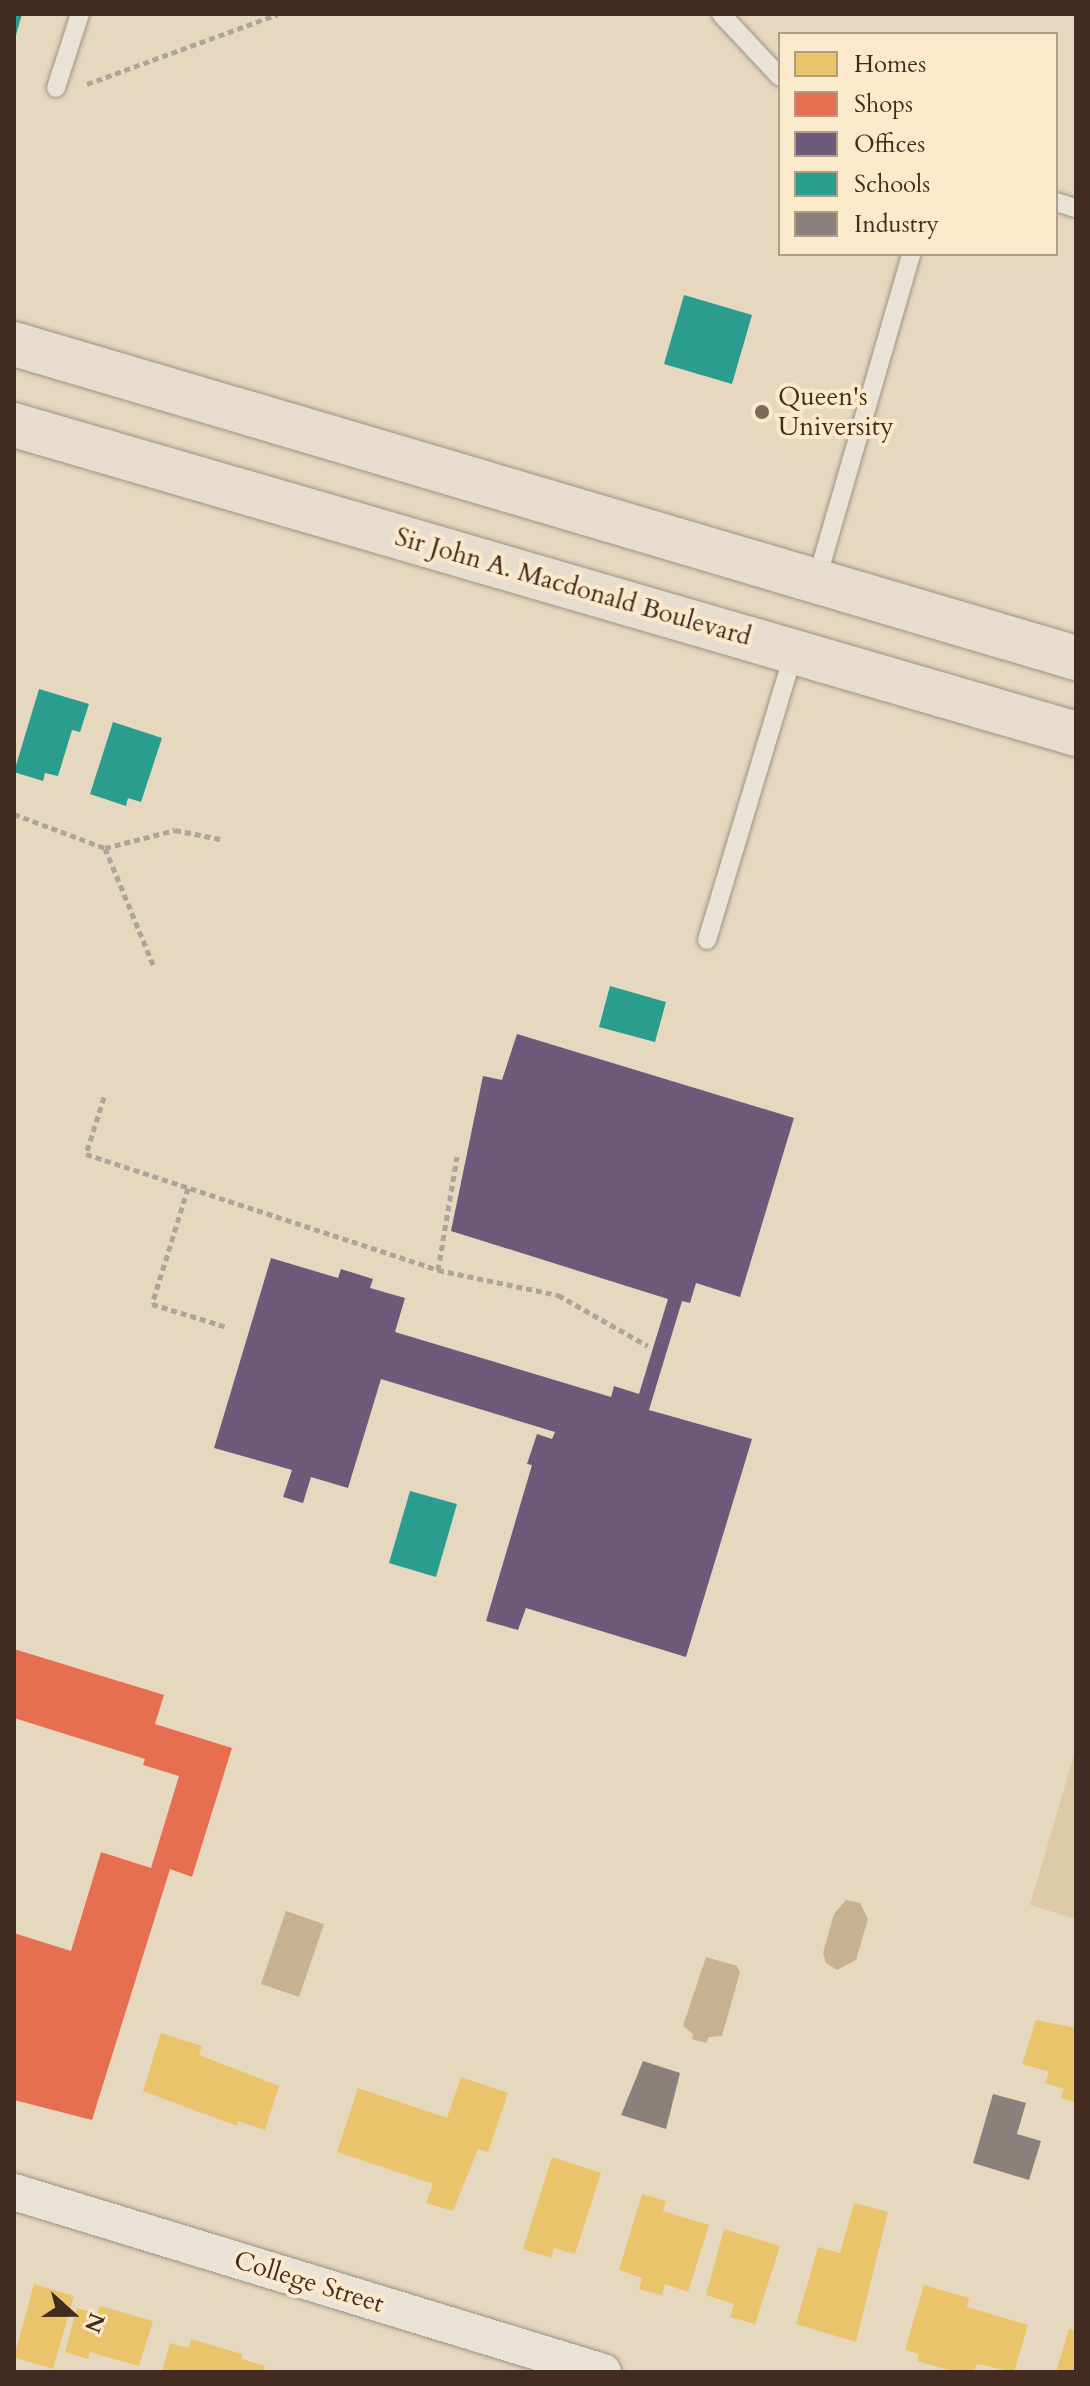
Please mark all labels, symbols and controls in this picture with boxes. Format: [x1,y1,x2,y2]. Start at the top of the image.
legend [778,32,1058,256]
text: Homes [854,48,926,81]
text: Shops [854,88,913,121]
text: Offices [854,128,925,161]
text: Schools [854,168,930,201]
text: Industry [854,208,939,241]
place label: Queen's University [778,381,894,442]
marker: Queen's University [753,403,771,421]
street label: Sir John A. Macdonald Boulevard [391,521,755,653]
street label: College Street [230,2244,388,2320]
north arrow [32,2274,112,2354]
text: N [77,2308,112,2337]

